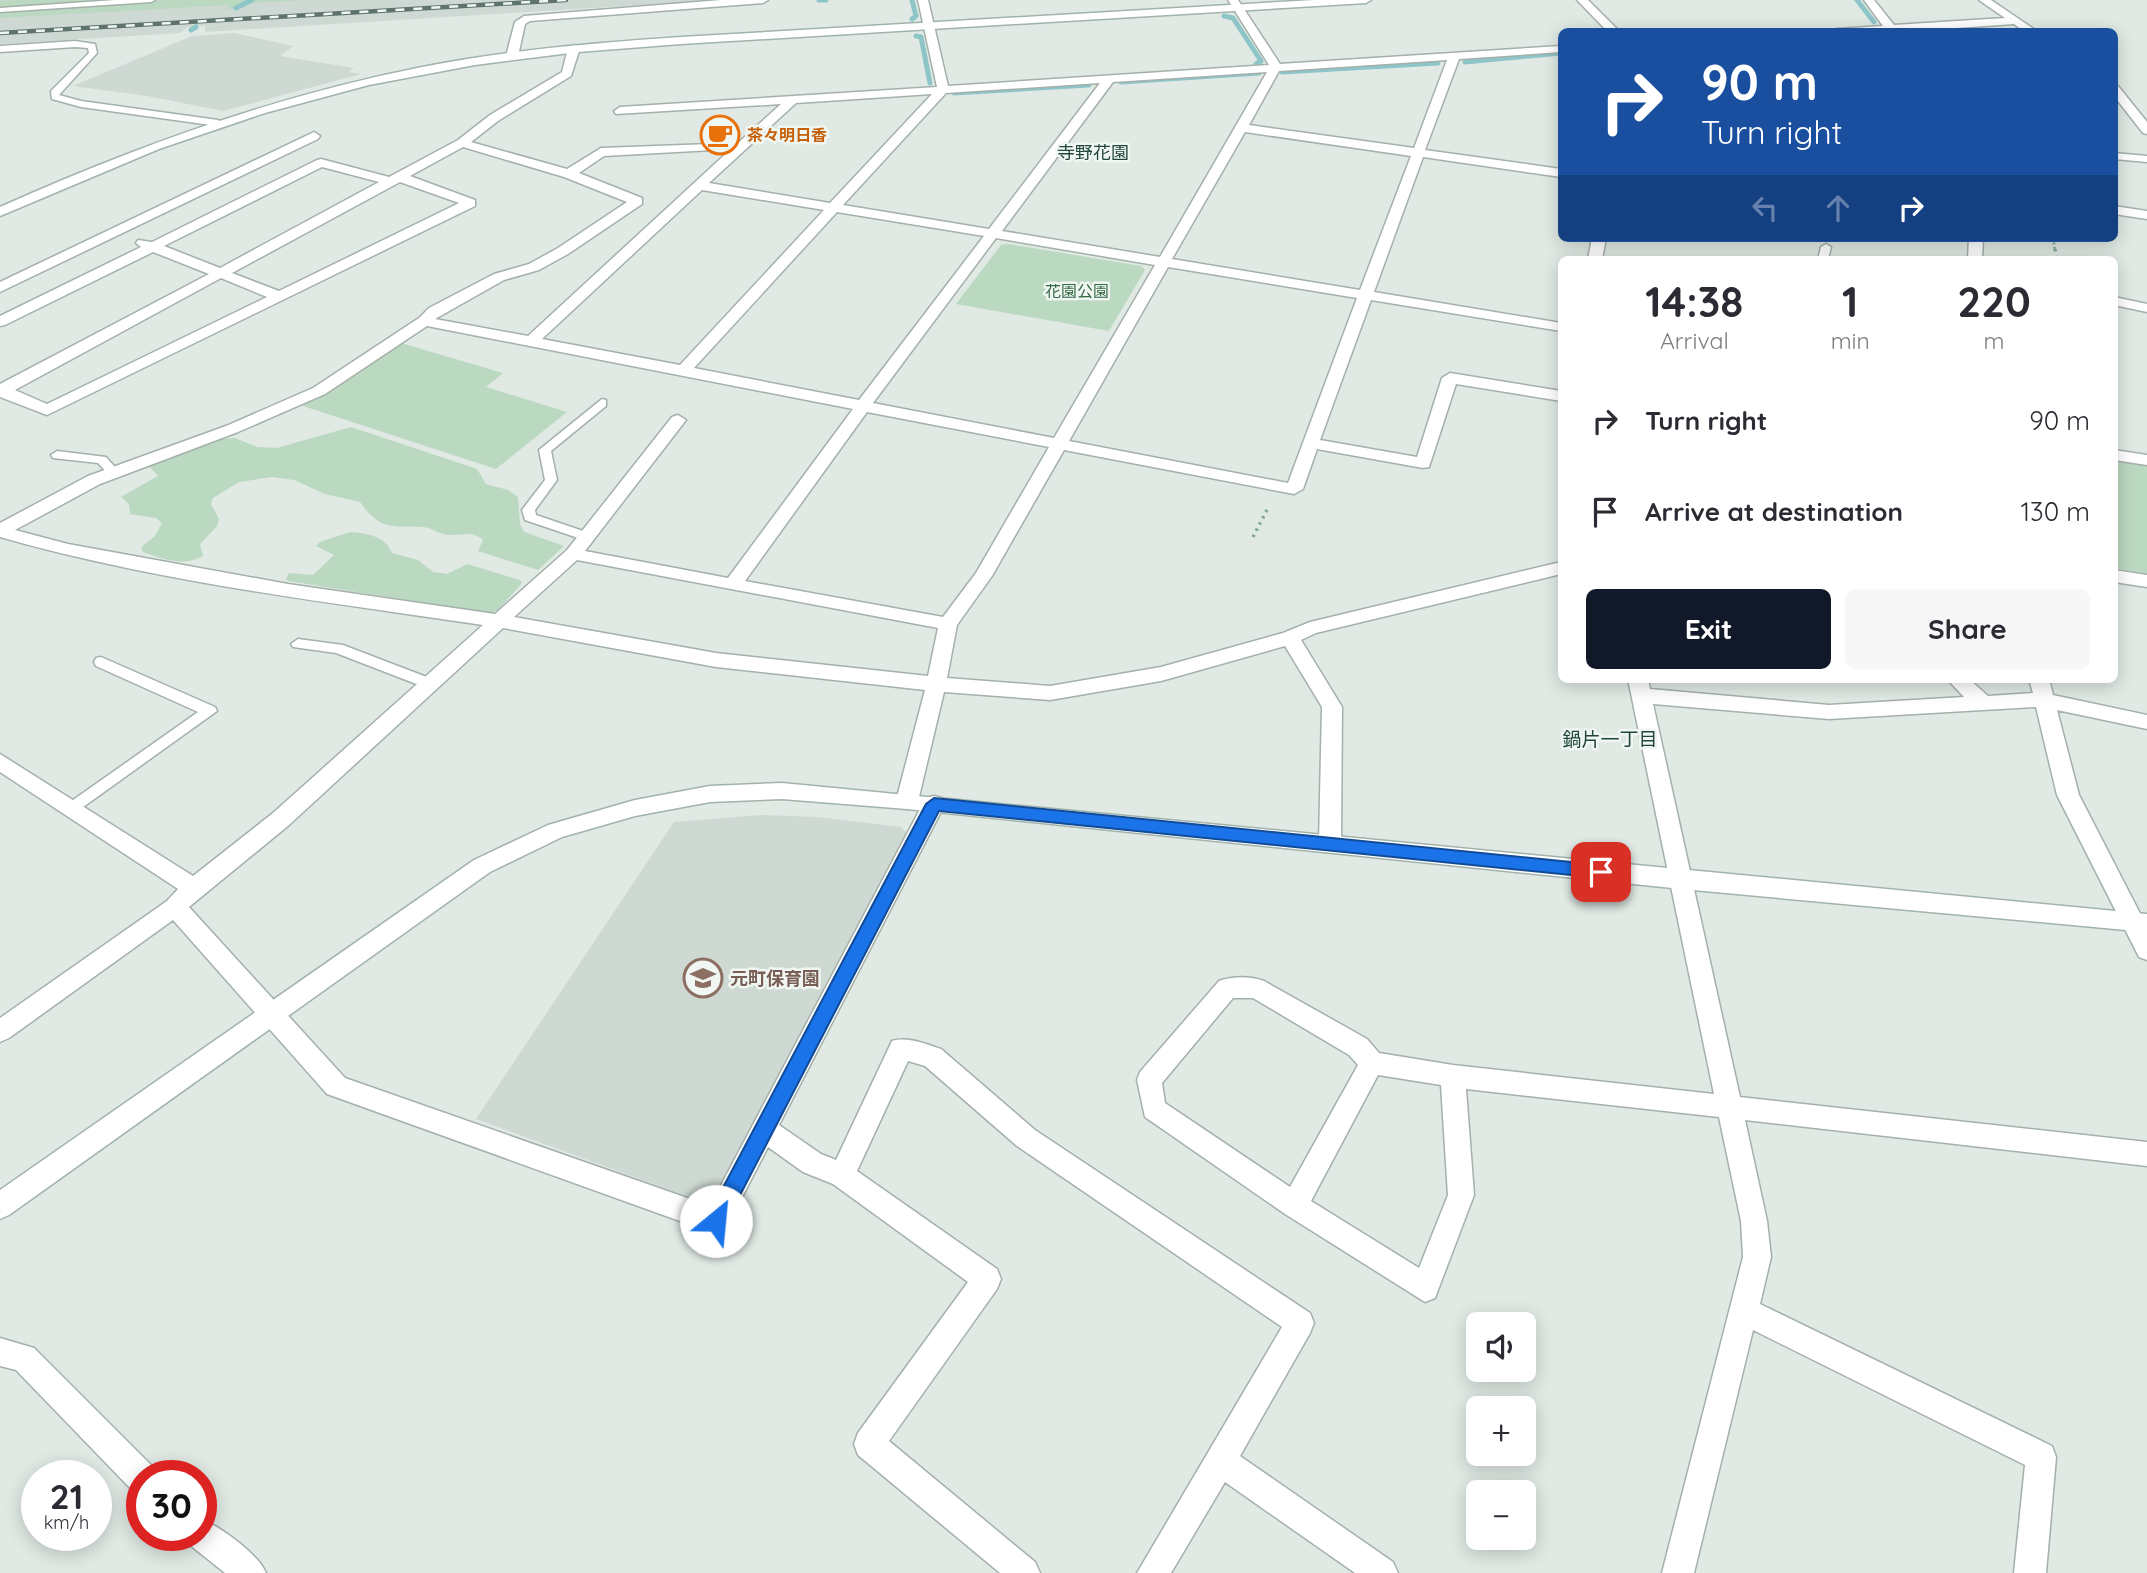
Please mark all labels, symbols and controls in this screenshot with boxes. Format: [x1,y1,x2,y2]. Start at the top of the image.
text: 90 m [1701,51,1818,112]
icon: right [1586,56,1677,147]
text: Turn right [1701,112,1842,152]
cafe icon: 茶々明日香 [699,114,741,156]
place label: 茶々明日香 [747,125,827,145]
district label: 寺野花園 [1057,141,1129,164]
icon: left [1746,189,1784,227]
icon: ahead [1819,189,1857,227]
icon: right [1892,189,1930,227]
text: 14:38 [1645,275,1743,328]
text: 1 [1842,275,1858,328]
text: 220 [1957,275,2031,328]
park label: 花園公園 [1045,281,1109,301]
text: Arrival [1660,326,1729,355]
text: min [1831,326,1870,355]
text: m [1983,326,2004,355]
icon: right [1586,402,1624,440]
text: Turn right [1645,404,1767,437]
text: 90 m [2029,404,2090,437]
icon: arrive [1586,493,1624,531]
text: Arrive at destination [1645,495,1903,528]
text: 130 m [2020,495,2090,528]
button: Exit [1586,589,1831,669]
button: Share [1845,589,2090,669]
district label: 鍋片一丁目 [1562,727,1658,751]
pin [1571,842,1631,902]
icon: arrive [1582,853,1620,891]
school or university icon: 元町保育園 [682,957,724,999]
place label: 元町保育園 [730,967,820,990]
position arrow [679,1184,753,1258]
map controls [1466,1312,1536,1550]
button: sound [1466,1312,1536,1382]
button: + [1466,1396,1536,1466]
speed limit sign: 30 [126,1460,217,1551]
text: 21 [50,1474,83,1518]
button: − [1466,1480,1536,1550]
text: km/h [44,1511,89,1534]

